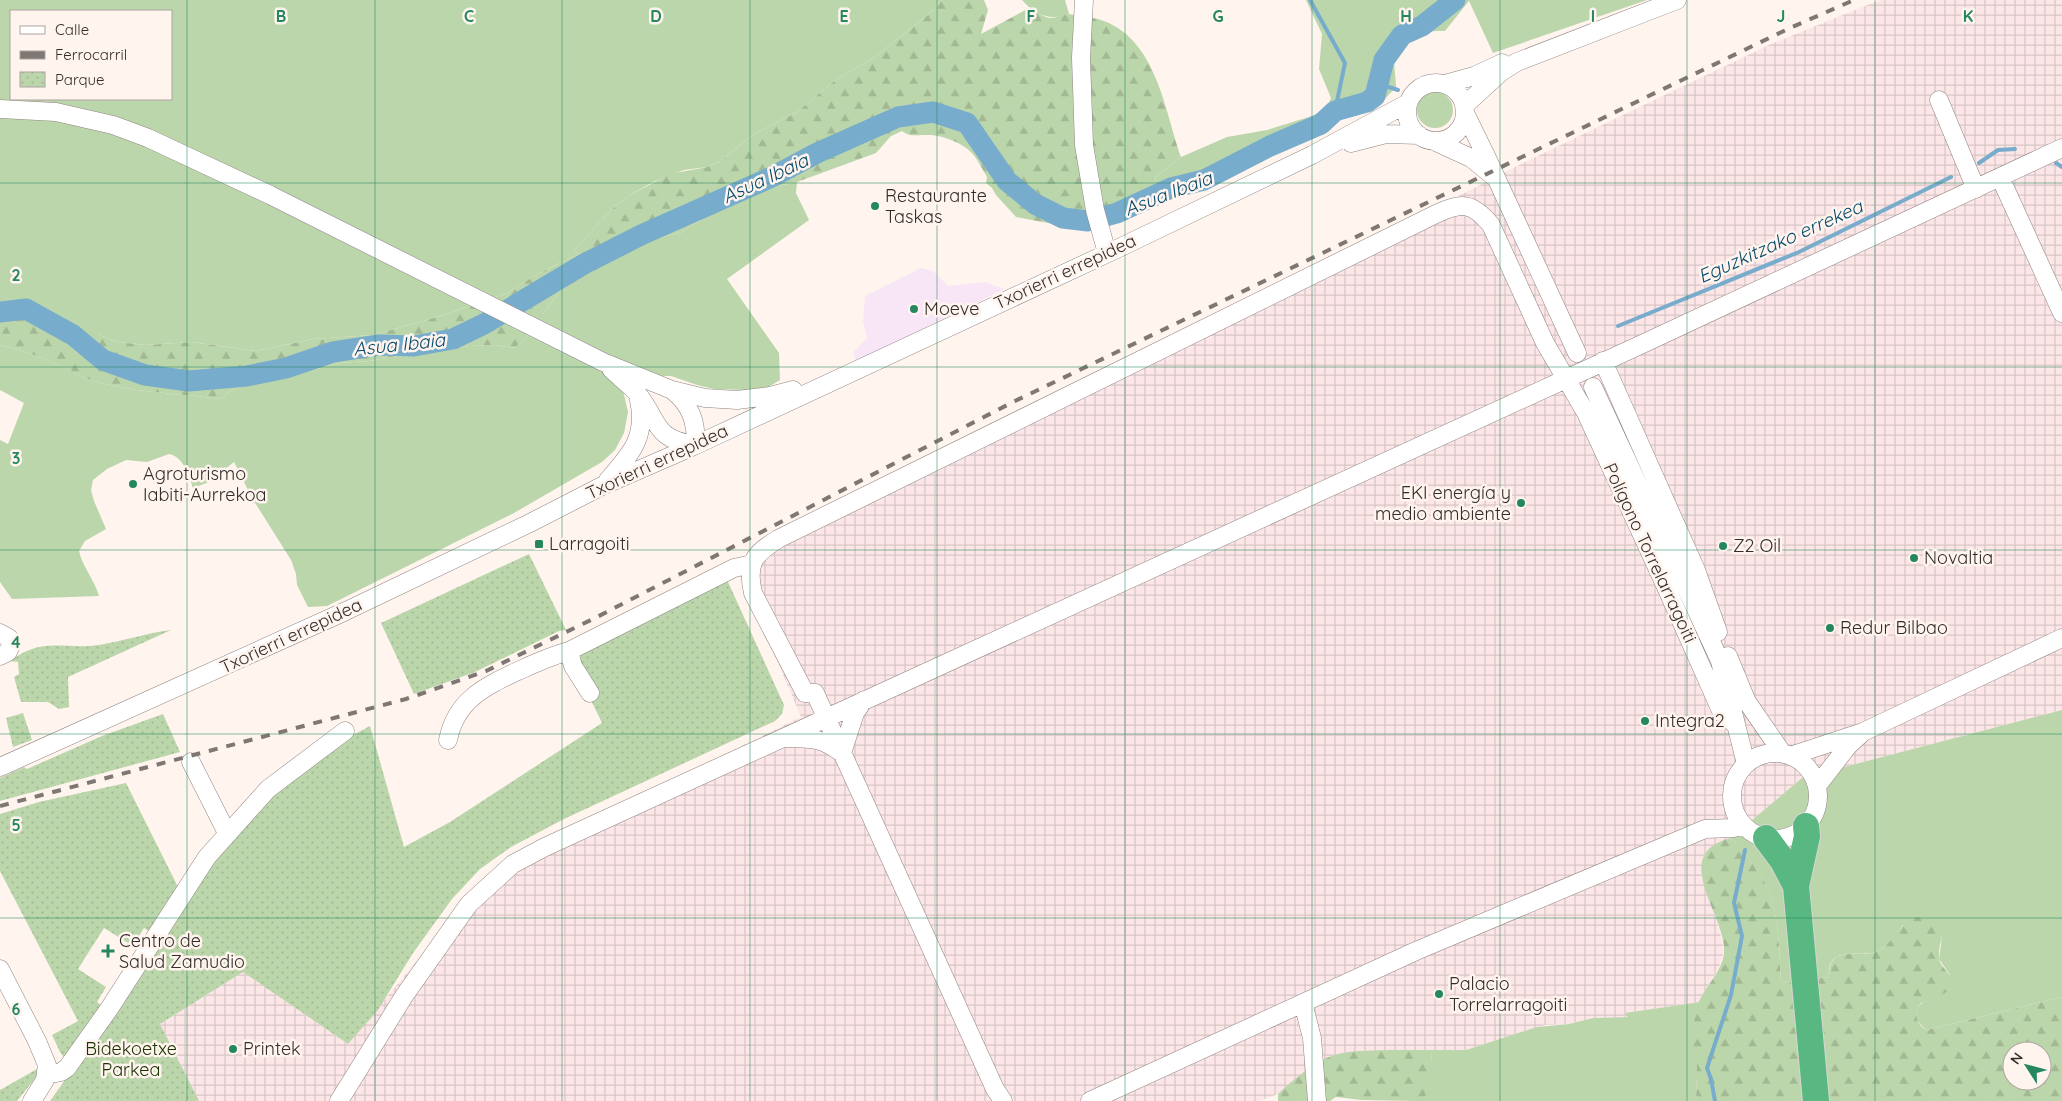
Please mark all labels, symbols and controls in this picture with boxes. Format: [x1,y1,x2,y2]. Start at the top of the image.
text: B [276,6,286,26]
text: C [464,6,474,26]
text: D [650,6,662,26]
text: E [839,6,849,26]
text: F [1027,6,1036,26]
text: G [1212,6,1224,26]
text: H [1400,6,1412,26]
text: I [1591,6,1595,26]
text: J [1777,6,1785,26]
text: K [1963,6,1973,26]
legend [10,10,172,100]
text: Calle [55,20,89,39]
text: Ferrocarril [55,45,127,64]
text: Parque [55,70,105,89]
water label: Asua Ibaia [718,147,813,208]
water label: Asua Ibaia [1121,165,1217,221]
place label: Restaurante Taskas [885,184,987,228]
water label: Eguzkitzako errekea [1694,193,1867,288]
marker: Restaurante Taskas [869,200,881,212]
street label: Txorierri errepidea [990,229,1140,315]
text: 2 [11,265,21,285]
place label: Moeve [924,297,979,320]
marker: Moeve [908,303,920,315]
water label: Asua Ibaia [352,327,448,361]
street label: Txorierri errepidea [582,419,732,505]
text: 3 [12,448,20,468]
street label: Polígono Torrelarragoiti [1599,459,1702,646]
place label: Agroturismo Iabiti-Aurrekoa [143,462,267,506]
marker: Agroturismo Iabiti-Aurrekoa [127,478,139,490]
place label: EKI energía y medio ambiente [1375,481,1511,525]
marker: EKI energía y medio ambiente [1515,497,1527,509]
place label: Larragoiti [549,532,630,555]
place label: Z2 Oil [1733,534,1781,557]
marker: Larragoiti [533,538,545,550]
marker: Z2 Oil [1717,540,1729,552]
place label: Novaltia [1924,546,1993,569]
marker: Novaltia [1908,552,1920,564]
street label: Txorierri errepidea [216,593,366,679]
place label: Redur Bilbao [1840,616,1948,639]
marker: Redur Bilbao [1824,622,1836,634]
text: 4 [11,632,21,652]
place label: Integra2 [1655,709,1725,732]
marker: Integra2 [1639,715,1651,727]
text: 5 [11,815,21,835]
place label: Centro de Salud Zamudio [119,929,245,973]
marker: Centro de Salud Zamudio [101,944,115,958]
place label: Palacio Torrelarragoiti [1449,972,1567,1016]
marker: Palacio Torrelarragoiti [1433,988,1445,1000]
text: 6 [12,999,21,1019]
park label: Bidekoetxe Parkea [85,1037,177,1081]
place label: Printek [243,1037,301,1060]
north arrow [2002,1041,2052,1091]
marker: Printek [227,1043,239,1055]
text: N [2006,1049,2027,1068]

